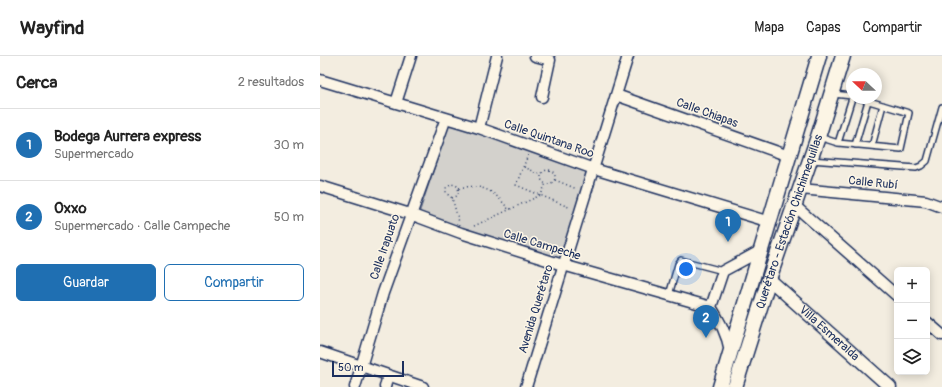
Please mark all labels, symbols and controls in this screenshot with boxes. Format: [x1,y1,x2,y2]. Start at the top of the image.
text: Wayfind [20,16,84,40]
text: Mapa [754,19,784,36]
text: Capas [806,19,841,36]
text: Compartir [863,19,922,36]
north arrow [846,68,882,104]
text: Cerca [16,72,57,93]
text: 2 resultados [238,74,304,90]
street label: Calle Chiapas [674,95,741,131]
street label: Calle Quintana Roo [502,117,596,162]
text: Bodega Aurrera express [54,127,201,146]
street label: Querétaro - Estación Chichimequillas [753,132,826,311]
text: 1 [26,137,32,153]
text: 30 m [274,137,304,153]
text: Supermercado [54,146,134,162]
street label: Calle Rubí [848,173,898,193]
text: Oxxo [54,199,87,218]
text: 2 [25,209,33,225]
text: 50 m [274,209,304,225]
pin: 1 [715,209,741,242]
street label: Calle Irapuato [367,212,403,282]
text: Supermercado · Calle Campeche [54,218,230,234]
street label: Calle Campeche [502,226,583,264]
your location [676,259,696,279]
street label: Avenida Querétaro [515,262,557,355]
button: Guardar [16,264,156,301]
button: Compartir [164,264,304,301]
map controls [894,267,930,375]
button: + [894,267,930,303]
street label: Villa Esmeralda [796,302,863,364]
button: − [894,303,930,339]
pin: 2 [693,305,719,338]
button: layers [894,339,930,375]
scale bar [332,359,404,378]
text: 50 m [338,361,364,374]

